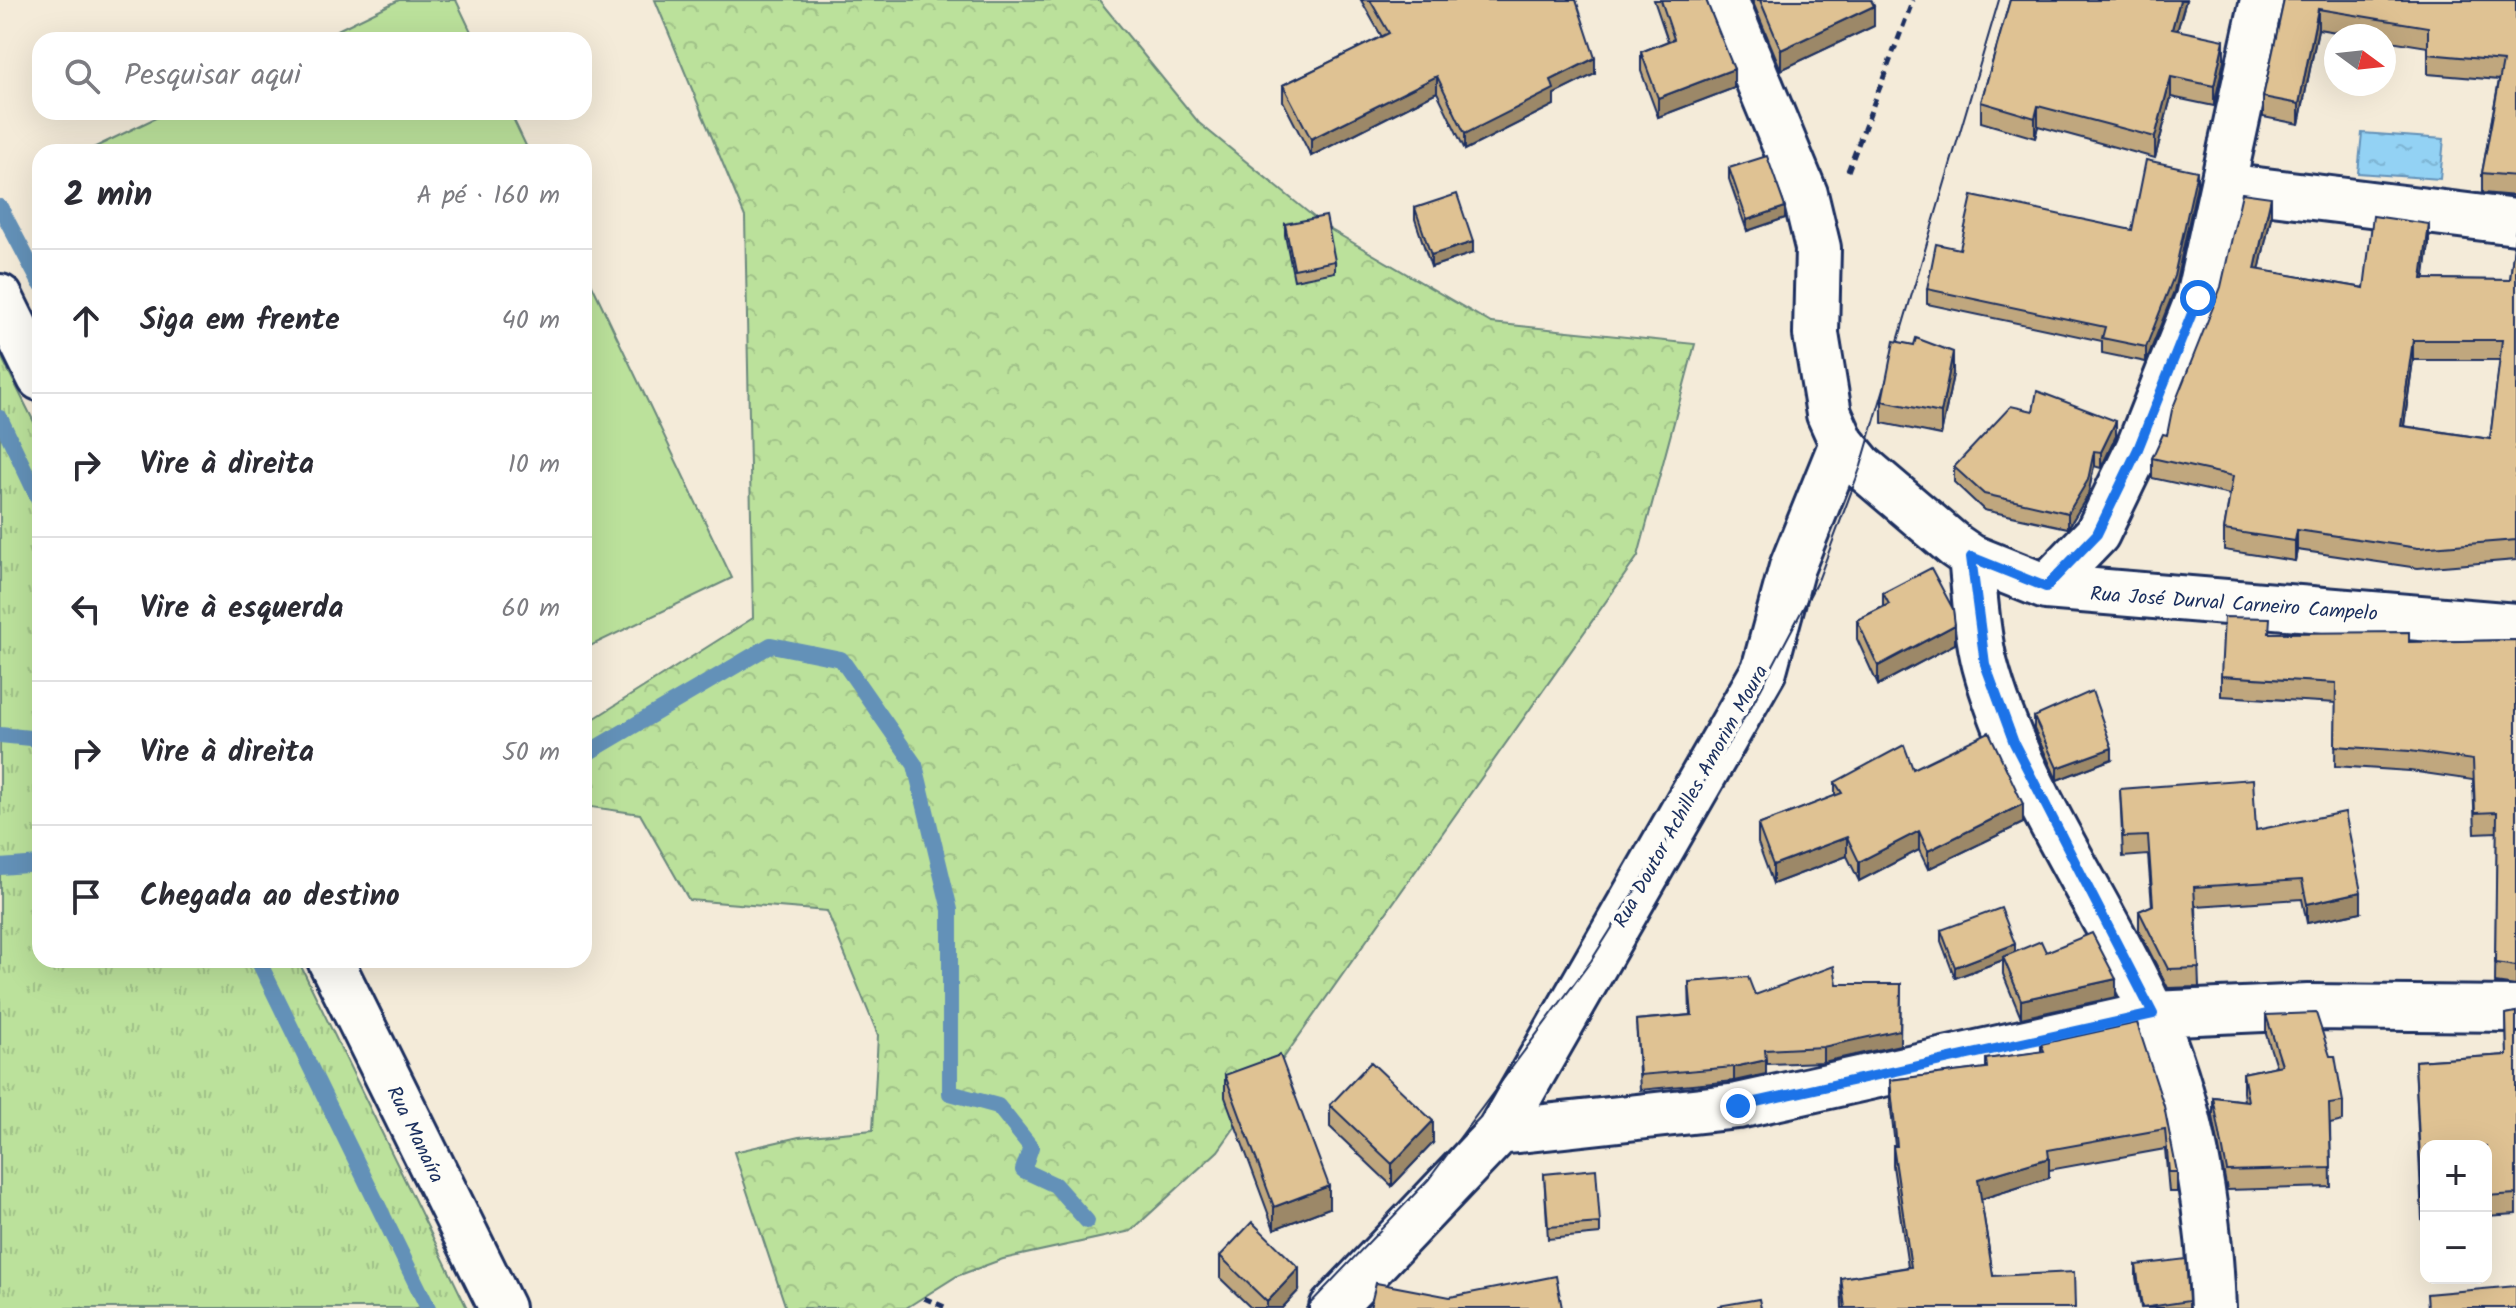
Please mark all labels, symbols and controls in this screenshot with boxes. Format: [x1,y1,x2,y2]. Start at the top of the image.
north arrow [2324,24,2396,96]
search box [32,32,592,120]
text: Pesquisar aqui [124,52,301,100]
icon: search [60,54,104,98]
text: 2 min [64,169,152,223]
text: A pé · 160 m [416,175,560,217]
route start [2180,280,2216,316]
text: Siga em frente [140,297,340,345]
icon: ahead [64,299,108,343]
text: 40 m [502,300,560,342]
text: Vire à direita [140,441,314,489]
icon: right [64,443,108,487]
text: 10 m [508,444,560,486]
street label: Rua José Durval Carneiro Campelo [2089,579,2379,631]
text: Vire à esquerda [140,585,344,633]
icon: left [64,587,108,631]
text: 60 m [501,588,560,630]
street label: Rua Doutor Achilles Amorim Moura [1606,660,1778,934]
text: Vire à direita [140,729,314,777]
icon: right [64,731,108,775]
text: 50 m [502,732,560,774]
text: Chegada ao destino [140,873,400,921]
icon: arrive [64,875,108,919]
street label: Rua Manaíra [377,1081,452,1189]
route end [1720,1088,1756,1124]
map controls [2420,1140,2492,1284]
button: + [2420,1140,2492,1212]
button: − [2420,1212,2492,1284]

